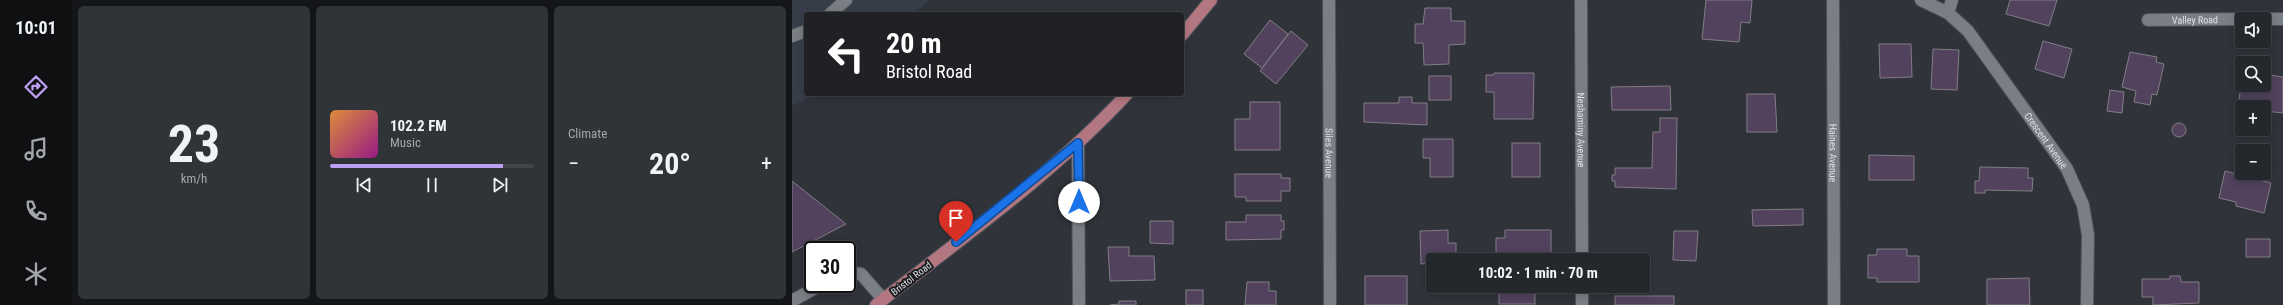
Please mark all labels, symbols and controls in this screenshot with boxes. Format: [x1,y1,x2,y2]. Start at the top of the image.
map controls [2235,12,2271,180]
button: sound [2235,12,2271,48]
street label: Valley Road [2172,14,2218,26]
text: 10:01 [15,17,57,38]
text: 20 m [886,27,942,60]
icon: left [820,28,872,80]
button: search [2235,56,2271,92]
text: Bristol Road [886,61,972,82]
icon: directions [22,73,50,101]
street label: Neshaminy Avenue [1575,92,1587,168]
button: + [2235,100,2271,136]
street label: Crescent Avenue [2022,111,2070,171]
text: 23 [168,114,220,175]
text: 102.2 FM [390,117,447,135]
street label: Haines Avenue [1827,124,1839,183]
text: Climate [568,126,607,141]
street label: Siles Avenue [1323,128,1335,178]
icon: music [22,135,50,163]
text: Music [390,135,421,150]
button: − [2235,144,2271,180]
text: 20° [649,146,691,181]
text: − [568,151,579,176]
text: + [761,151,772,176]
text: km/h [181,171,207,186]
icon: previous [353,174,375,196]
icon: pause [421,174,443,196]
icon: next [489,174,511,196]
position arrow [1058,181,1100,223]
icon: phone [22,197,50,225]
pin [939,201,973,242]
icon: arrive [945,207,967,229]
speed limit sign: 30 [804,241,856,293]
street label: Bristol Road [889,259,934,297]
icon: climate [22,260,50,288]
text: 10:02 · 1 min · 70 m [1478,264,1598,282]

